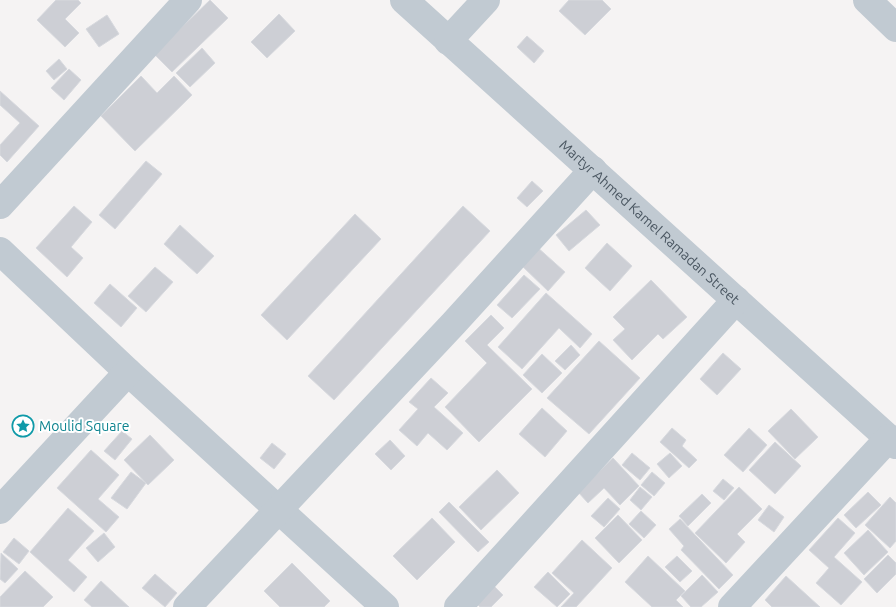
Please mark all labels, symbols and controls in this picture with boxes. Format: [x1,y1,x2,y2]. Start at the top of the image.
street label: Martyr Ahmed Kamel Ramadan Street [556,137,743,308]
place icon: Moulid Square [11,414,35,438]
place label: Moulid Square [39,418,130,434]

